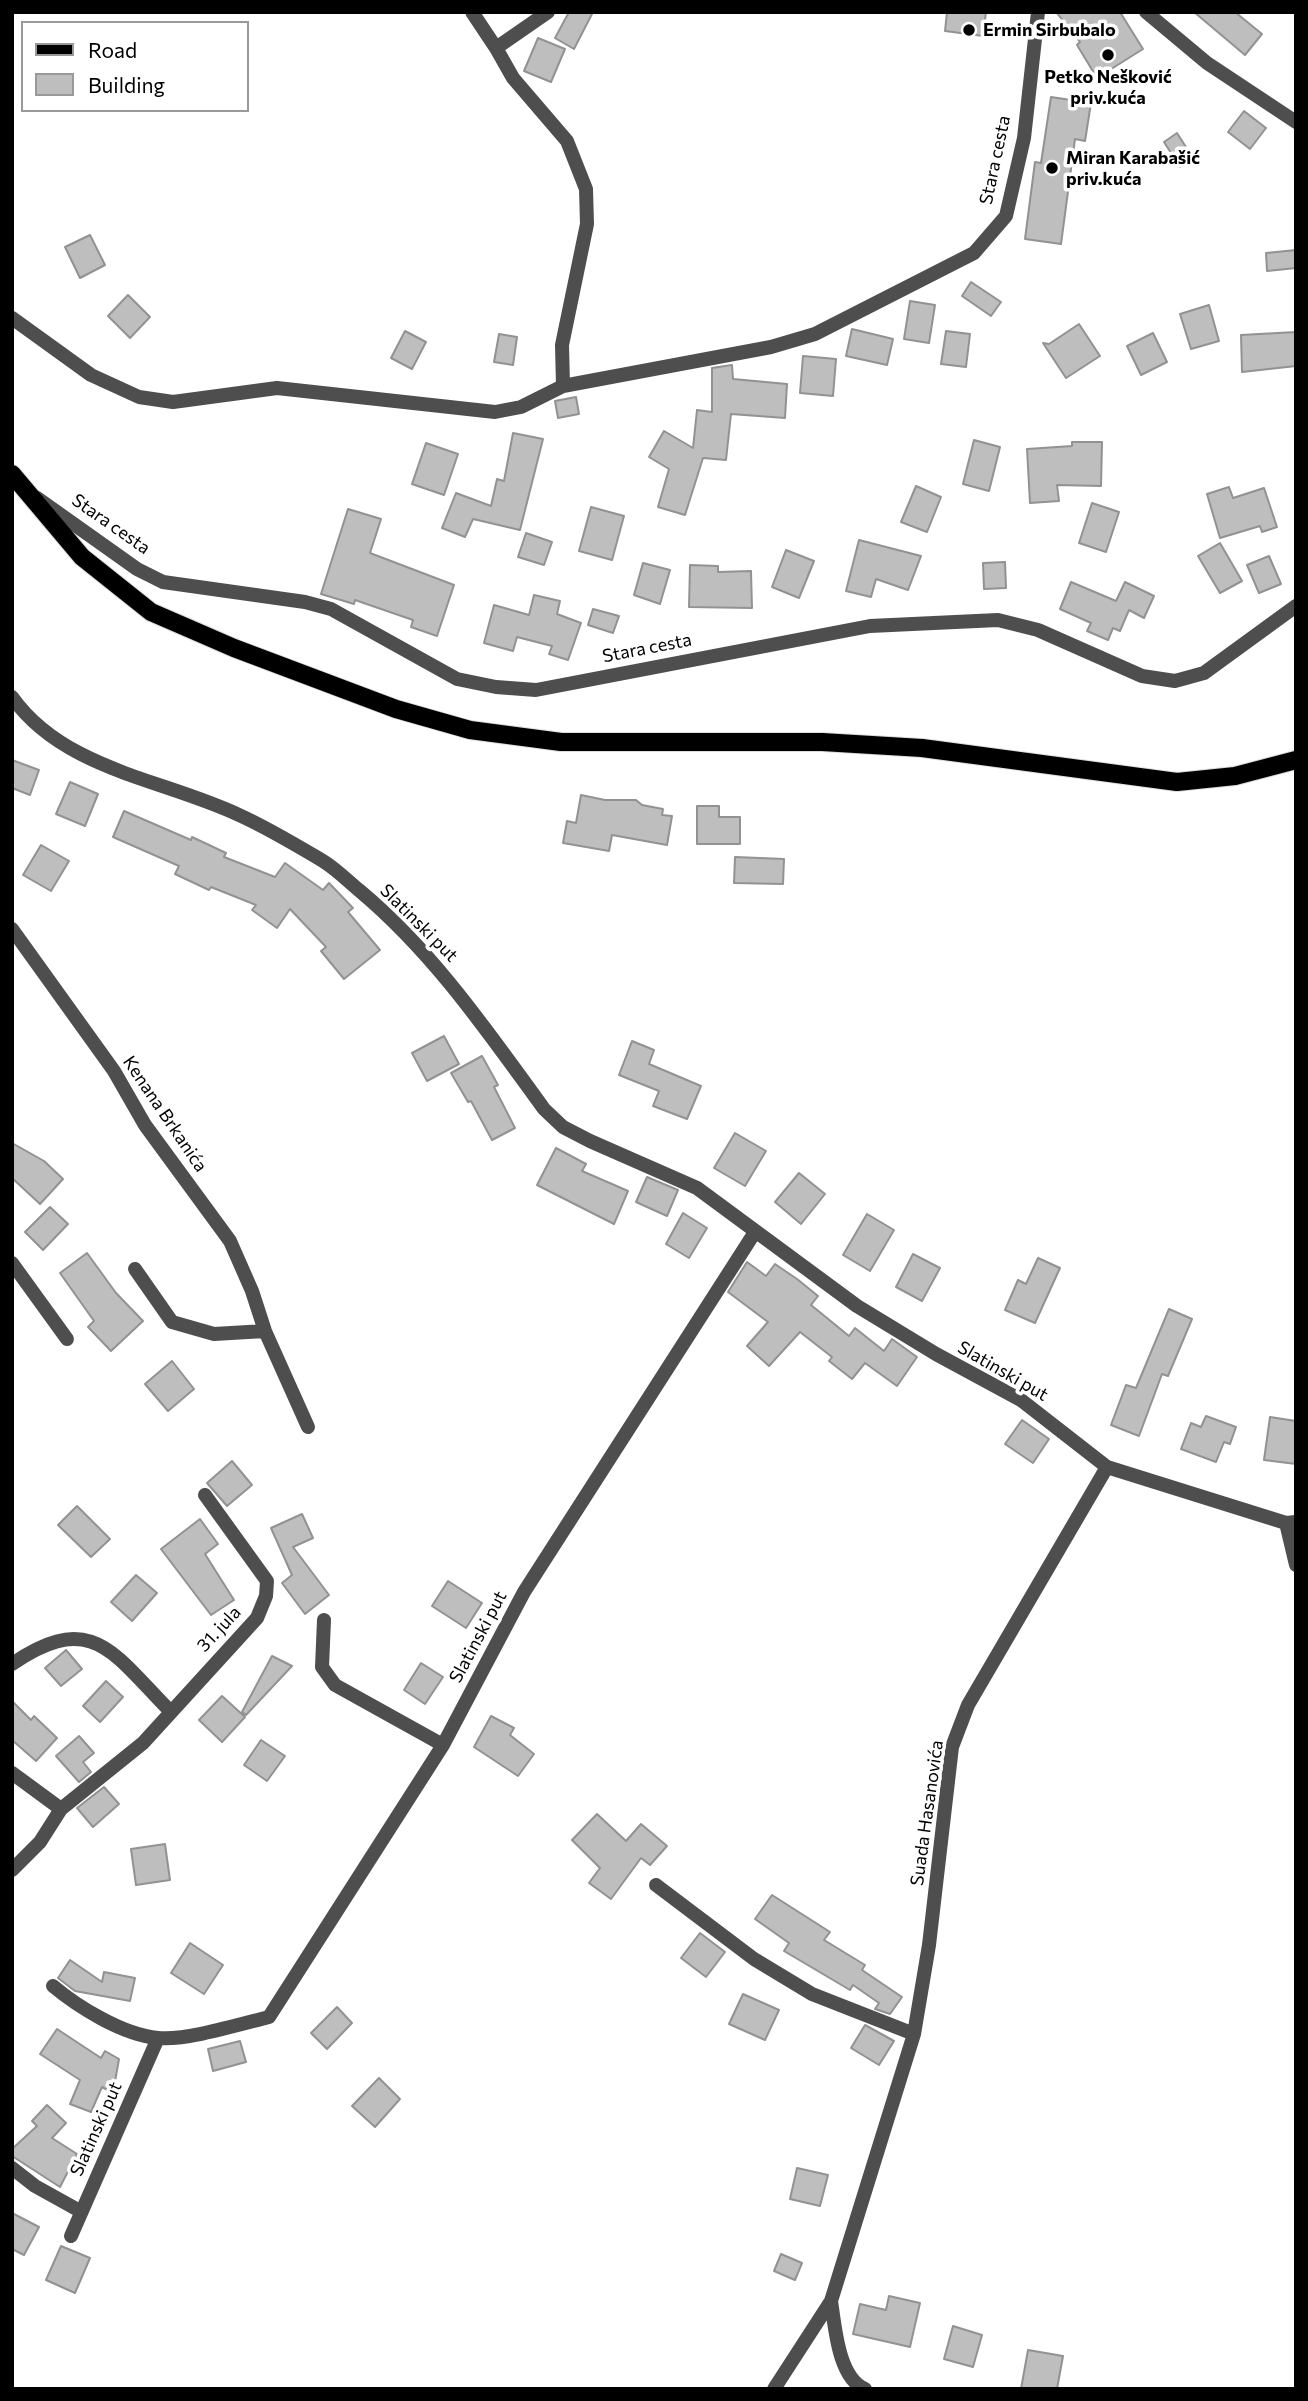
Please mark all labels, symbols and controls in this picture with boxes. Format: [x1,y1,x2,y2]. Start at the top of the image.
place label: Ermin Sirbubalo [983,19,1116,41]
legend [21,21,248,112]
marker: Ermin Sirbubalo [961,22,977,38]
text: Road [88,37,137,62]
marker: Petko Nešković priv.kuća [1100,47,1116,63]
place label: Petko Nešković priv.kuća [1044,66,1172,108]
text: Building [88,72,165,97]
street label: Stara cesta [975,114,1015,206]
place label: Miran Karabašić priv.kuća [1066,147,1200,190]
marker: Miran Karabašić priv.kuća [1044,160,1060,176]
street label: Stara cesta [68,489,154,559]
street label: Stara cesta [601,629,693,667]
street label: Slatinski put [376,880,462,966]
street label: Kenana Brkanića [118,1052,212,1176]
street label: Slatinski put [954,1336,1052,1406]
street label: Slatinski put [445,1587,511,1687]
street label: 31. jula [193,1602,245,1656]
street label: Suada Hasanovića [906,1739,948,1887]
street label: Slatinski put [66,2078,126,2180]

